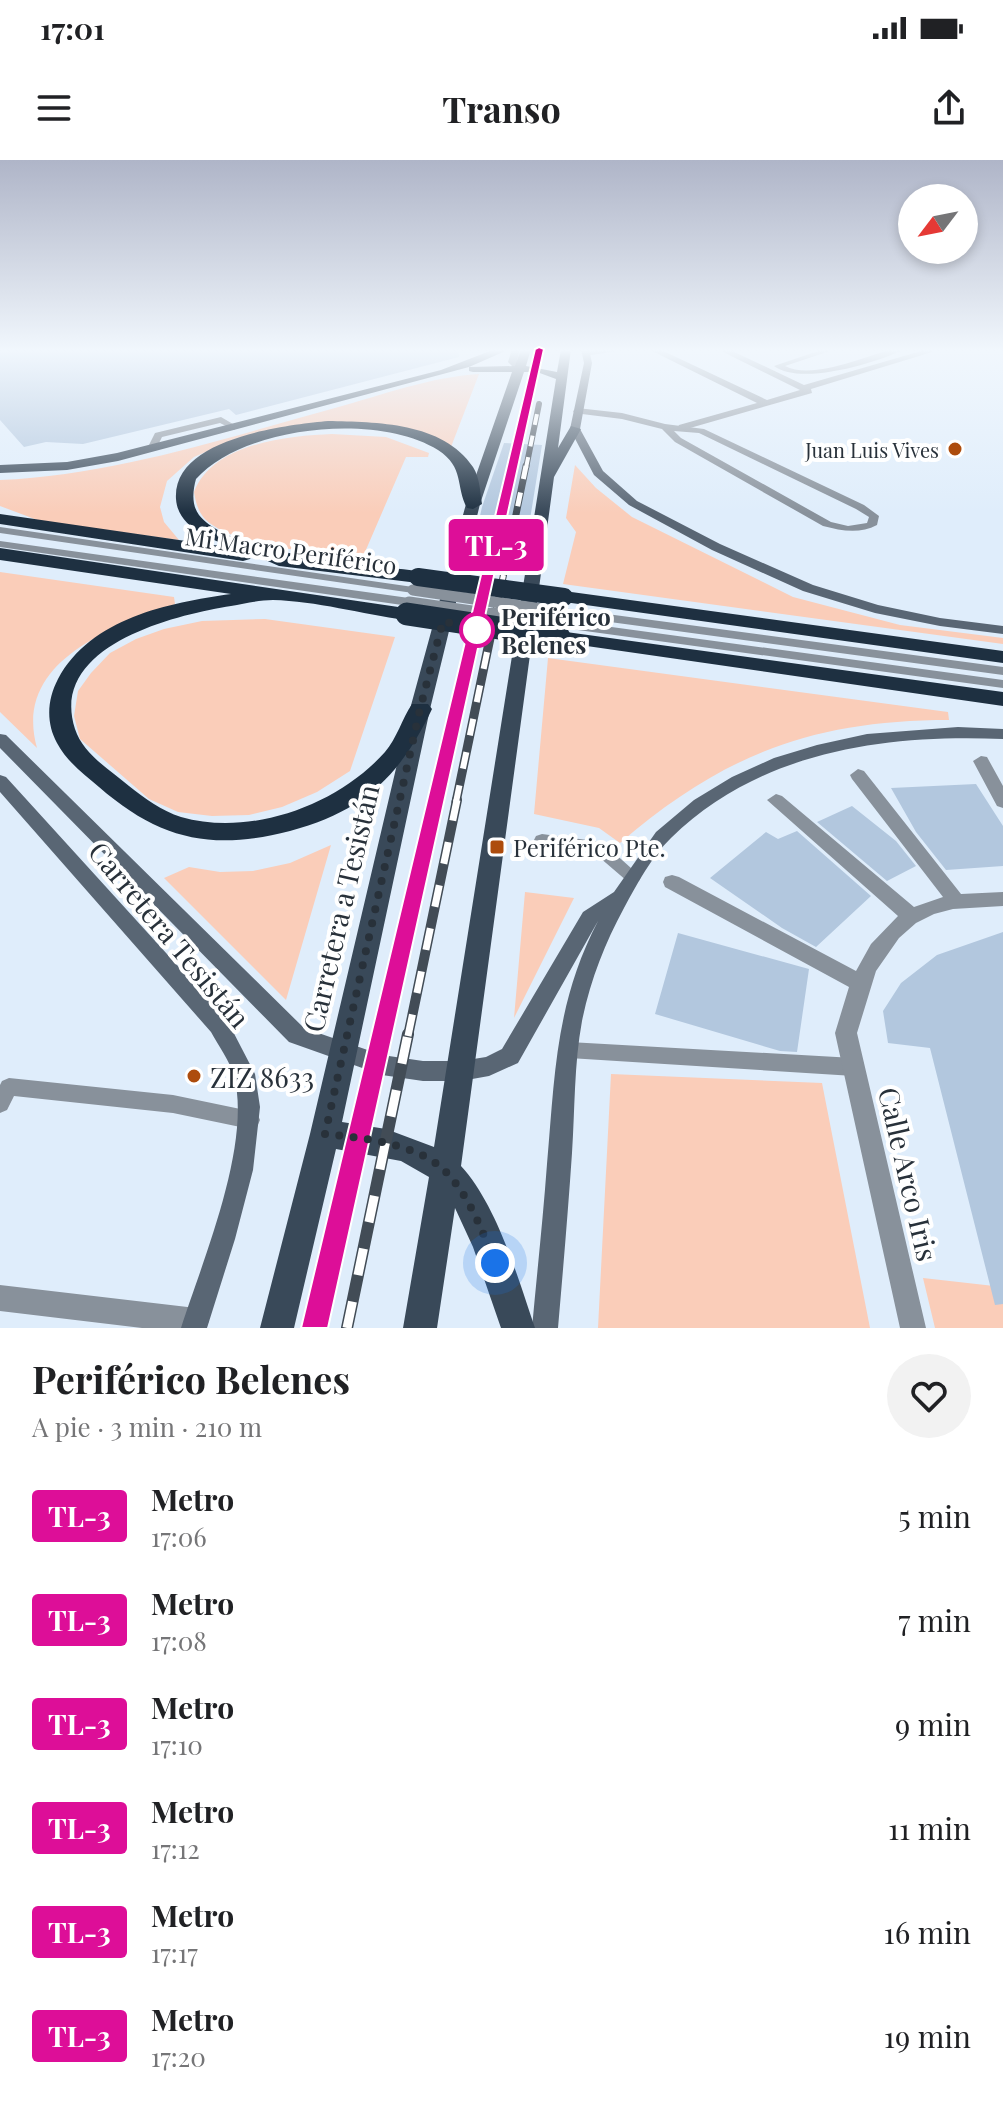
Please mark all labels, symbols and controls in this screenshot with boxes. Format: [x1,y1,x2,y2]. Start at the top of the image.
text: 17:01 [40,8,105,48]
text: Transo [442,84,561,132]
icon: menu [32,86,76,130]
icon: share [927,86,971,130]
north arrow [898,184,978,264]
map controls [898,184,978,264]
place label: Juan Luis Vives [804,436,939,463]
marker: Juan Luis Vives [946,440,964,458]
street label: Mi Macro Periférico [183,519,399,581]
line badge: TL-3 [440,519,552,571]
text: TL-3 [465,526,527,563]
place label: Periférico Belenes [501,600,611,660]
marker: Periférico Belenes [460,613,494,647]
street label: Carretera a Tesistán [294,780,387,1035]
place label: Periférico Pte. [513,831,666,863]
street label: Carretera Tesistán [81,833,259,1035]
marker: Periférico Pte. [488,838,506,856]
place label: ZIZ 8633 [210,1058,314,1095]
marker: ZIZ 8633 [185,1067,203,1085]
street label: Calle Arco Iris [871,1083,947,1265]
your location [475,1243,515,1283]
text: Periférico Belenes [32,1353,350,1404]
button: heart [887,1354,971,1438]
text: A pie · 3 min · 210 m [32,1409,262,1444]
text: Metro [151,1479,234,1519]
text: 5 min [898,1496,971,1536]
text: TL-3 [48,1497,111,1534]
text: 17:06 [151,1519,207,1554]
text: Metro [151,1583,234,1623]
text: 7 min [898,1600,971,1640]
text: TL-3 [48,1601,111,1638]
text: 17:08 [151,1623,207,1658]
text: Metro [151,1687,234,1727]
text: 9 min [895,1704,971,1744]
text: TL-3 [48,1705,111,1742]
text: 17:10 [151,1727,203,1762]
text: Metro [151,1791,234,1831]
text: 11 min [888,1808,971,1848]
text: TL-3 [48,1809,111,1846]
text: 17:12 [151,1831,200,1866]
text: Metro [151,1895,234,1935]
text: 16 min [884,1912,971,1952]
text: TL-3 [48,1913,111,1950]
text: 17:17 [151,1935,198,1970]
text: Metro [151,1999,234,2039]
text: 19 min [884,2016,971,2056]
text: TL-3 [48,2017,111,2054]
text: 17:20 [151,2039,206,2074]

